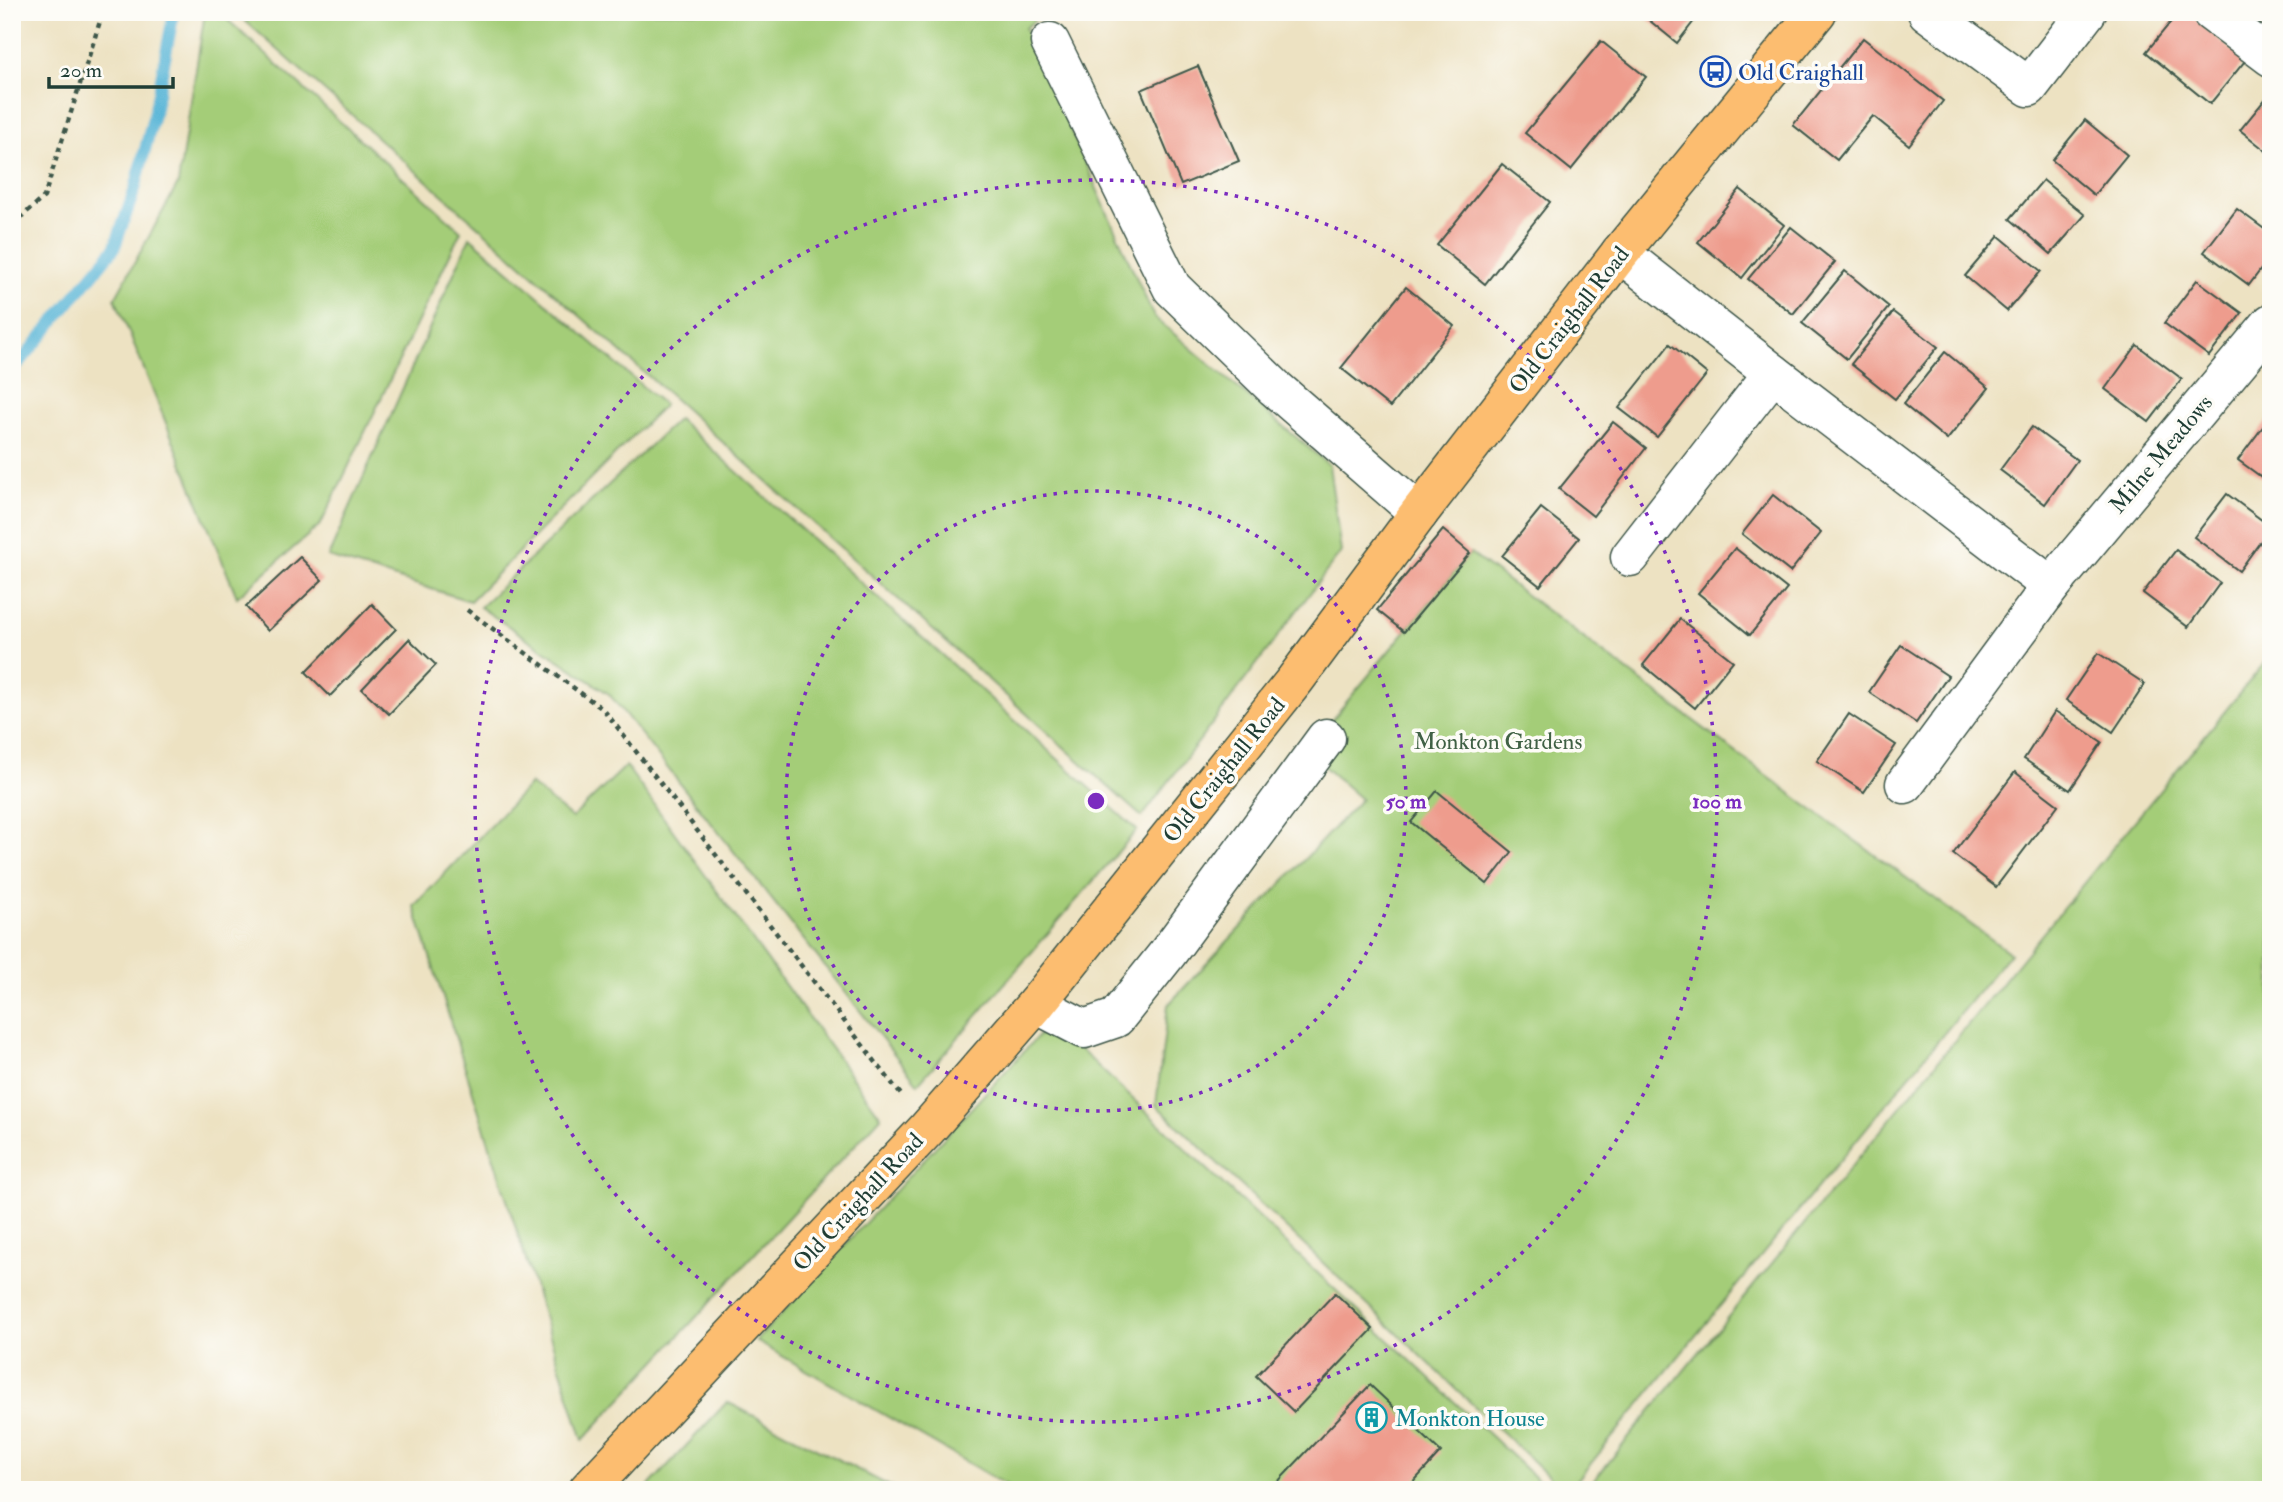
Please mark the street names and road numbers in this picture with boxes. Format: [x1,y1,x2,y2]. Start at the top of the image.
street label: Old Craighall Road [1503,241,1635,399]
street label: Milne Meadows [2103,389,2219,519]
street label: Old Craighall Road [1156,691,1292,849]
street label: Old Craighall Road [786,1127,930,1277]

